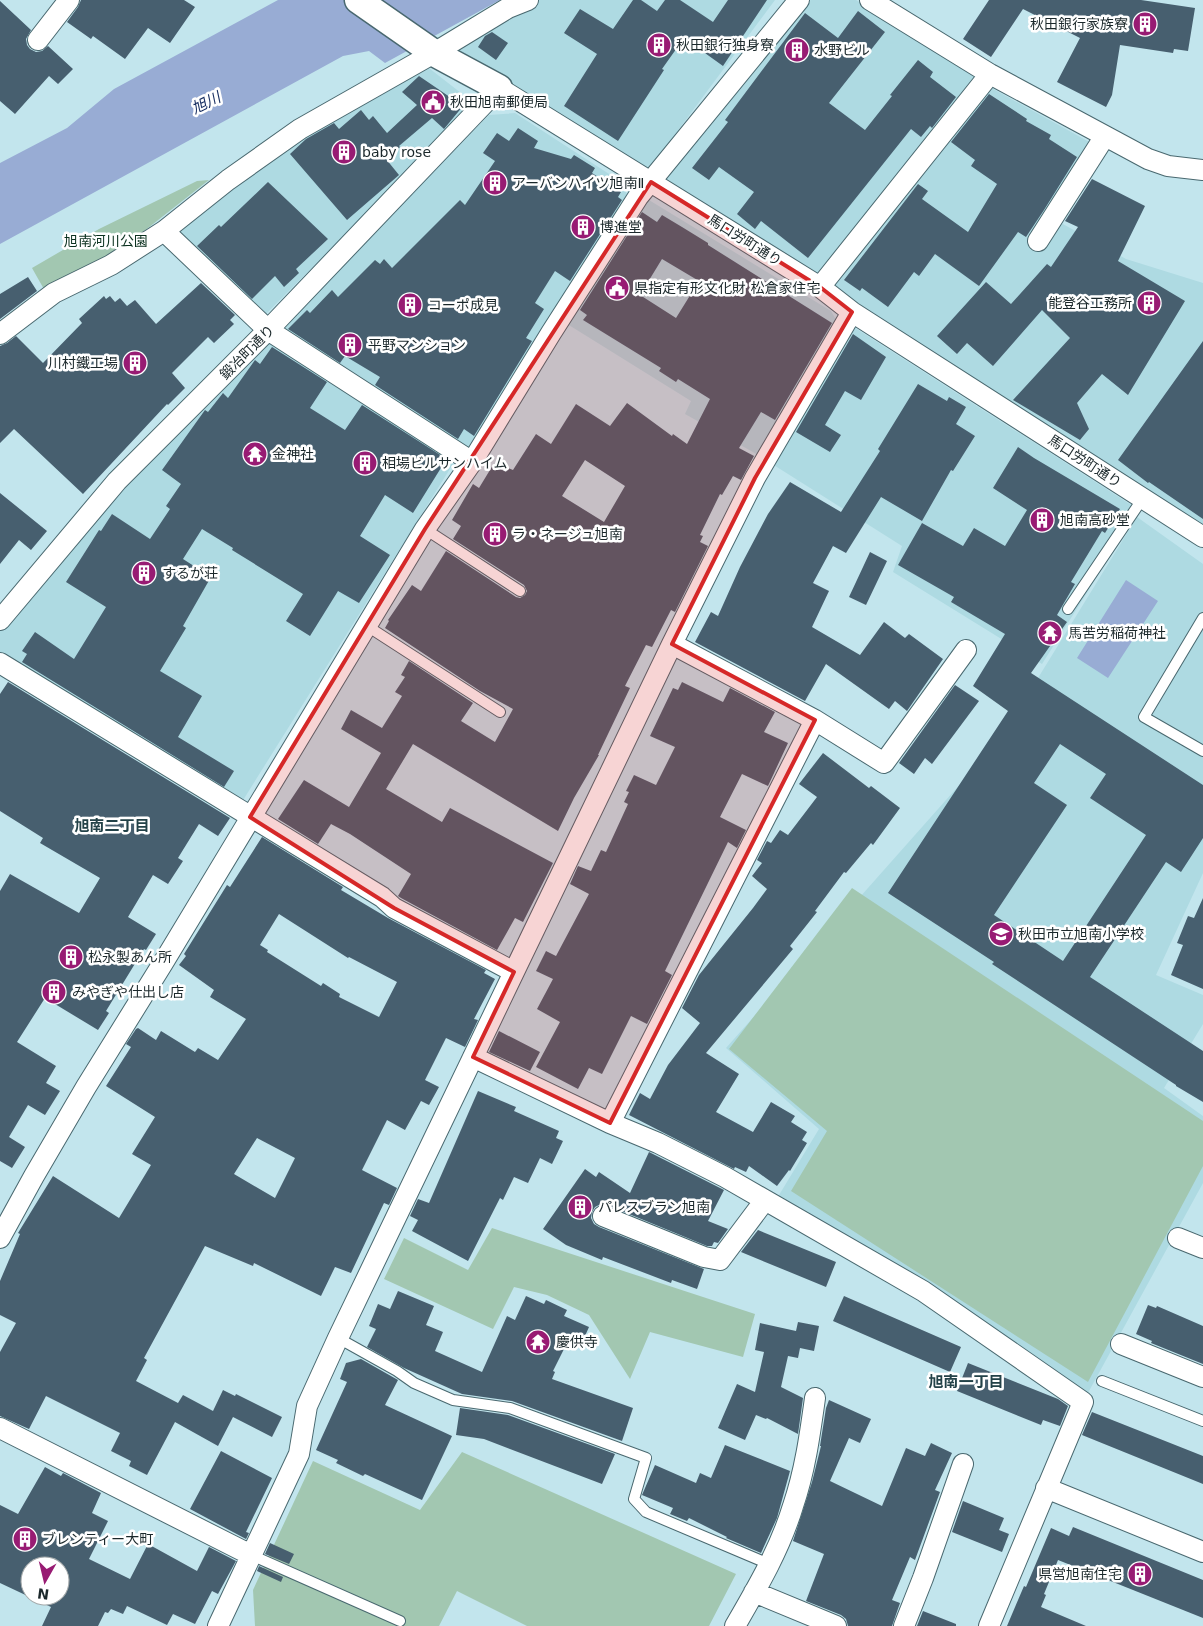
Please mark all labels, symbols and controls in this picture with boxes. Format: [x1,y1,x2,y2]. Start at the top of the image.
building icon: 秋田銀行家族寮 [1132,11,1158,37]
place label: 秋田銀行家族寮 [1030,16,1128,32]
building icon: 秋田銀行独身寮 [646,32,672,58]
place label: 秋田銀行独身寮 [676,37,774,53]
building icon: 水野ビル [784,37,810,63]
place label: 水野ビル [814,42,870,58]
water label: 旭川 [189,87,225,118]
public building icon: 秋田旭南郵便局 [420,89,446,115]
place label: 秋田旭南郵便局 [450,94,548,110]
building icon: baby rose [331,139,357,165]
place label: baby rose [362,144,431,160]
building icon: アーバンハイツ旭南Ⅱ [482,170,508,196]
place label: アーバンハイツ旭南Ⅱ [512,175,644,191]
street label: 馬口労町通り [705,211,785,269]
building icon: 博進堂 [570,214,596,240]
place label: 博進堂 [600,219,642,235]
park label: 旭南河川公園 [64,233,148,249]
public building icon: 県指定有形文化財 松倉家住宅 [604,275,630,301]
place label: 県指定有形文化財 松倉家住宅 [634,280,820,296]
building icon: 能登谷工務所 [1136,290,1162,316]
building icon: コーポ成見 [397,292,423,318]
place label: 能登谷工務所 [1048,295,1132,311]
place label: コーポ成見 [428,297,498,313]
street label: 鍛冶町通り [217,322,277,382]
building icon: 平野マンション [337,332,363,358]
place label: 平野マンション [368,337,466,353]
building icon: 川村鐵工場 [122,350,148,376]
place label: 川村鐵工場 [48,355,118,371]
street label: 馬口労町通り [1045,431,1125,491]
temple icon: 金神社 [242,441,268,467]
place label: 金神社 [272,446,314,462]
building icon: 相場ビルサンハイム [352,450,378,476]
place label: 相場ビルサンハイム [382,455,507,471]
building icon: 旭南高砂堂 [1029,507,1055,533]
place label: 旭南高砂堂 [1060,512,1130,528]
building icon: ラ・ネージュ旭南 [482,521,508,547]
place label: ラ・ネージュ旭南 [512,526,623,542]
building icon: するが荘 [131,560,157,586]
place label: するが荘 [162,565,218,581]
temple icon: 馬苦労稲荷神社 [1037,620,1063,646]
place label: 馬苦労稲荷神社 [1068,625,1166,641]
district label: 旭南二丁目 [74,817,150,835]
school or university icon: 秋田市立旭南小学校 [988,921,1014,947]
place label: 秋田市立旭南小学校 [1018,926,1144,942]
building icon: 松永製あん所 [58,944,84,970]
place label: 松永製あん所 [88,949,172,965]
building icon: みやぎや仕出し店 [41,979,67,1005]
place label: みやぎや仕出し店 [72,984,184,1000]
building icon: パレスブラン旭南 [567,1194,593,1220]
place label: パレスブラン旭南 [598,1199,710,1215]
temple icon: 慶供寺 [525,1329,551,1355]
place label: 慶供寺 [556,1334,598,1350]
district label: 旭南一丁目 [928,1373,1004,1391]
building icon: ブレンティー大町 [12,1526,38,1552]
place label: ブレンティー大町 [42,1531,153,1547]
north arrow [20,1556,70,1606]
building icon: 県営旭南住宅 [1127,1561,1153,1587]
place label: 県営旭南住宅 [1038,1566,1122,1582]
text: N [36,1585,50,1603]

